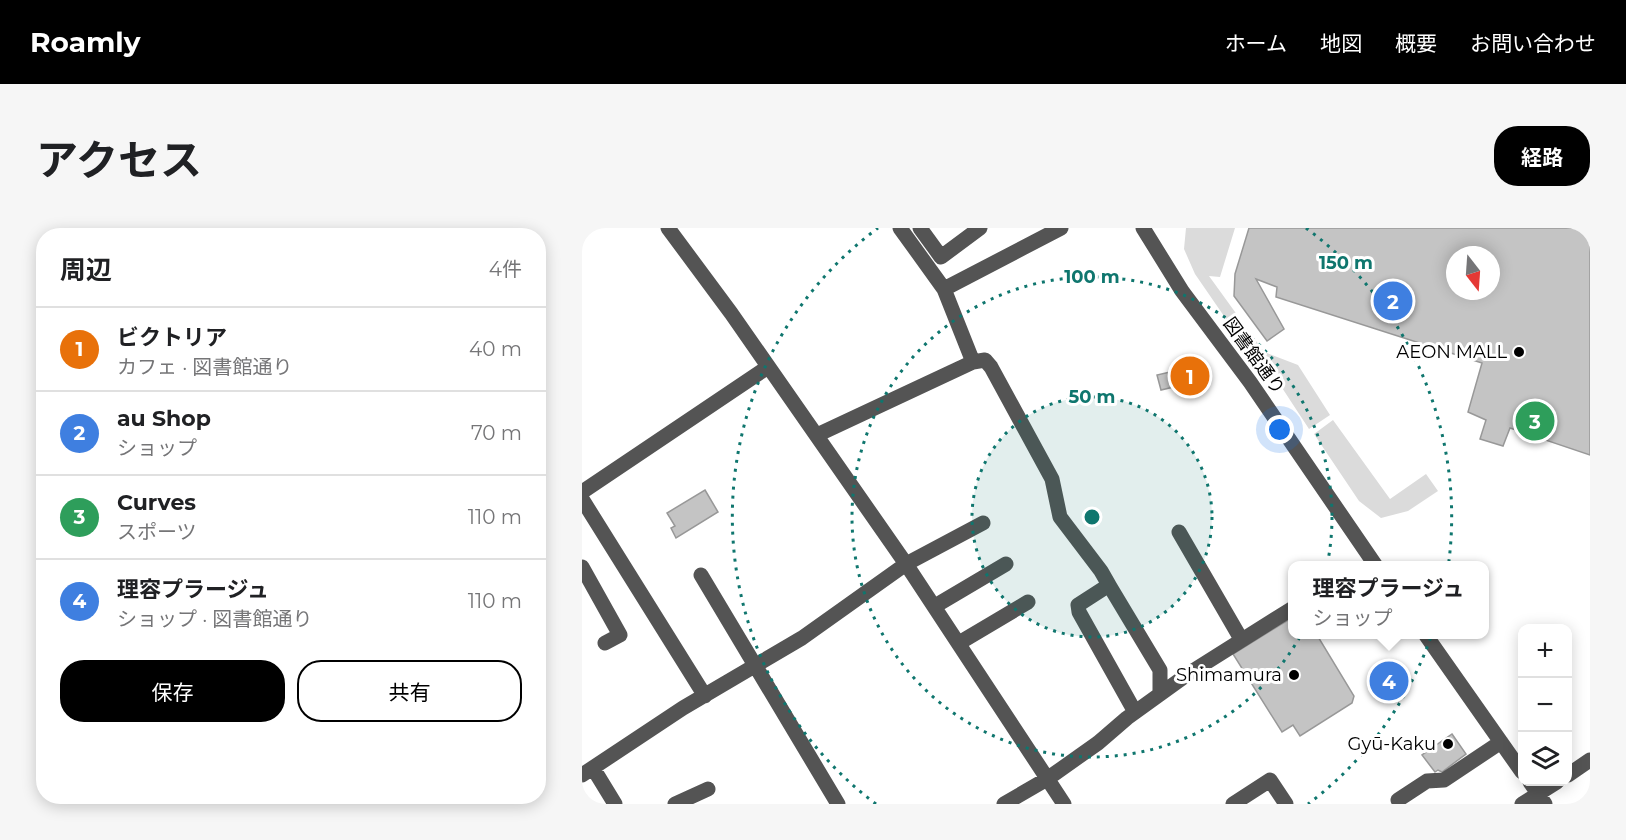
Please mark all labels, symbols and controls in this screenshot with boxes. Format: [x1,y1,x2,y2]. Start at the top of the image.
text: Roamly [30,25,140,59]
text: ホーム [1225,31,1287,56]
text: 地図 [1320,31,1362,56]
text: 概要 [1395,31,1437,56]
text: お問い合わせ [1470,31,1596,56]
button: 経路 [1494,126,1590,186]
text: アクセス [36,134,202,186]
north arrow [1446,246,1500,300]
text: 150 m [1319,252,1373,274]
text: 周辺 [60,254,112,286]
text: 4件 [489,257,522,281]
text: 100 m [1064,266,1120,288]
pin: 2 [1374,278,1412,324]
street label: 図書館通り [1219,313,1289,399]
text: ビクトリア [117,324,227,351]
text: 1 [76,337,83,361]
text: 40 m [469,337,522,361]
place label: AEON MALL [1396,341,1507,363]
marker: AEON MALL [1512,345,1526,359]
pin: 1 [1170,354,1210,398]
text: カフェ · 図書館通り [117,355,293,379]
text: 50 m [1069,386,1115,408]
pin: 3 [1516,398,1554,444]
text: au Shop [117,405,211,432]
your location [1265,415,1294,444]
text: 2 [74,421,85,445]
text: 70 m [471,421,522,445]
text: ショップ [117,436,197,460]
text: Curves [117,489,196,516]
text: 3 [74,505,85,529]
text: 110 m [468,505,522,529]
centre of rings [1082,507,1102,527]
text: スポーツ [117,520,197,544]
popup [1288,561,1489,639]
text: 理容プラージュ [1312,575,1465,602]
text: 理容プラージュ [117,576,269,603]
text: 4 [73,589,86,613]
text: 110 m [468,589,522,613]
text: ショップ [1312,606,1392,630]
text: ショップ · 図書館通り [117,607,313,631]
map controls [1518,624,1572,786]
button: + [1518,624,1572,678]
pin: 4 [1370,658,1408,704]
button: 保存 [60,660,285,722]
button: 共有 [297,660,522,722]
place label: Shimamura [1176,664,1282,686]
marker: Shimamura [1287,668,1301,682]
button: − [1518,678,1572,732]
button: layers [1518,732,1572,786]
place label: Gyū-Kaku [1348,733,1436,755]
marker: Gyū-Kaku [1441,737,1455,751]

